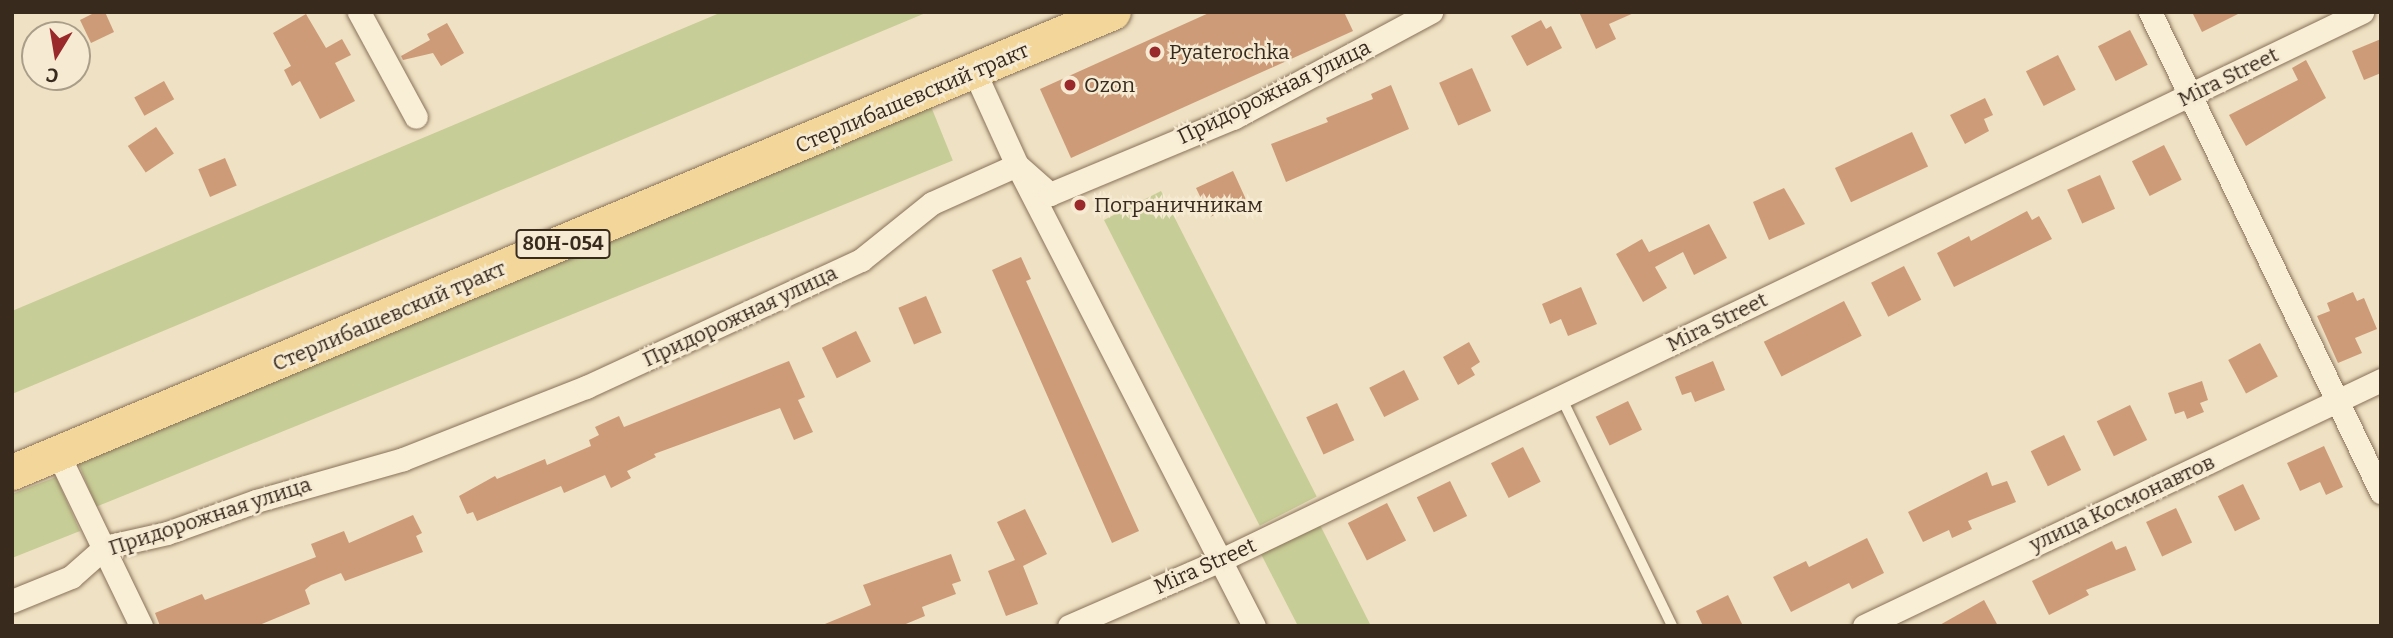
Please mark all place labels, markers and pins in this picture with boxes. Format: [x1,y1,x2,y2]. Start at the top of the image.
place label: Pyaterochka [1169,39,1289,65]
marker: Pyaterochka [1147,44,1163,60]
place label: Ozon [1084,72,1135,98]
marker: Ozon [1062,77,1078,93]
place label: Пограничникам [1094,192,1263,218]
marker: Пограничникам [1072,197,1088,213]

